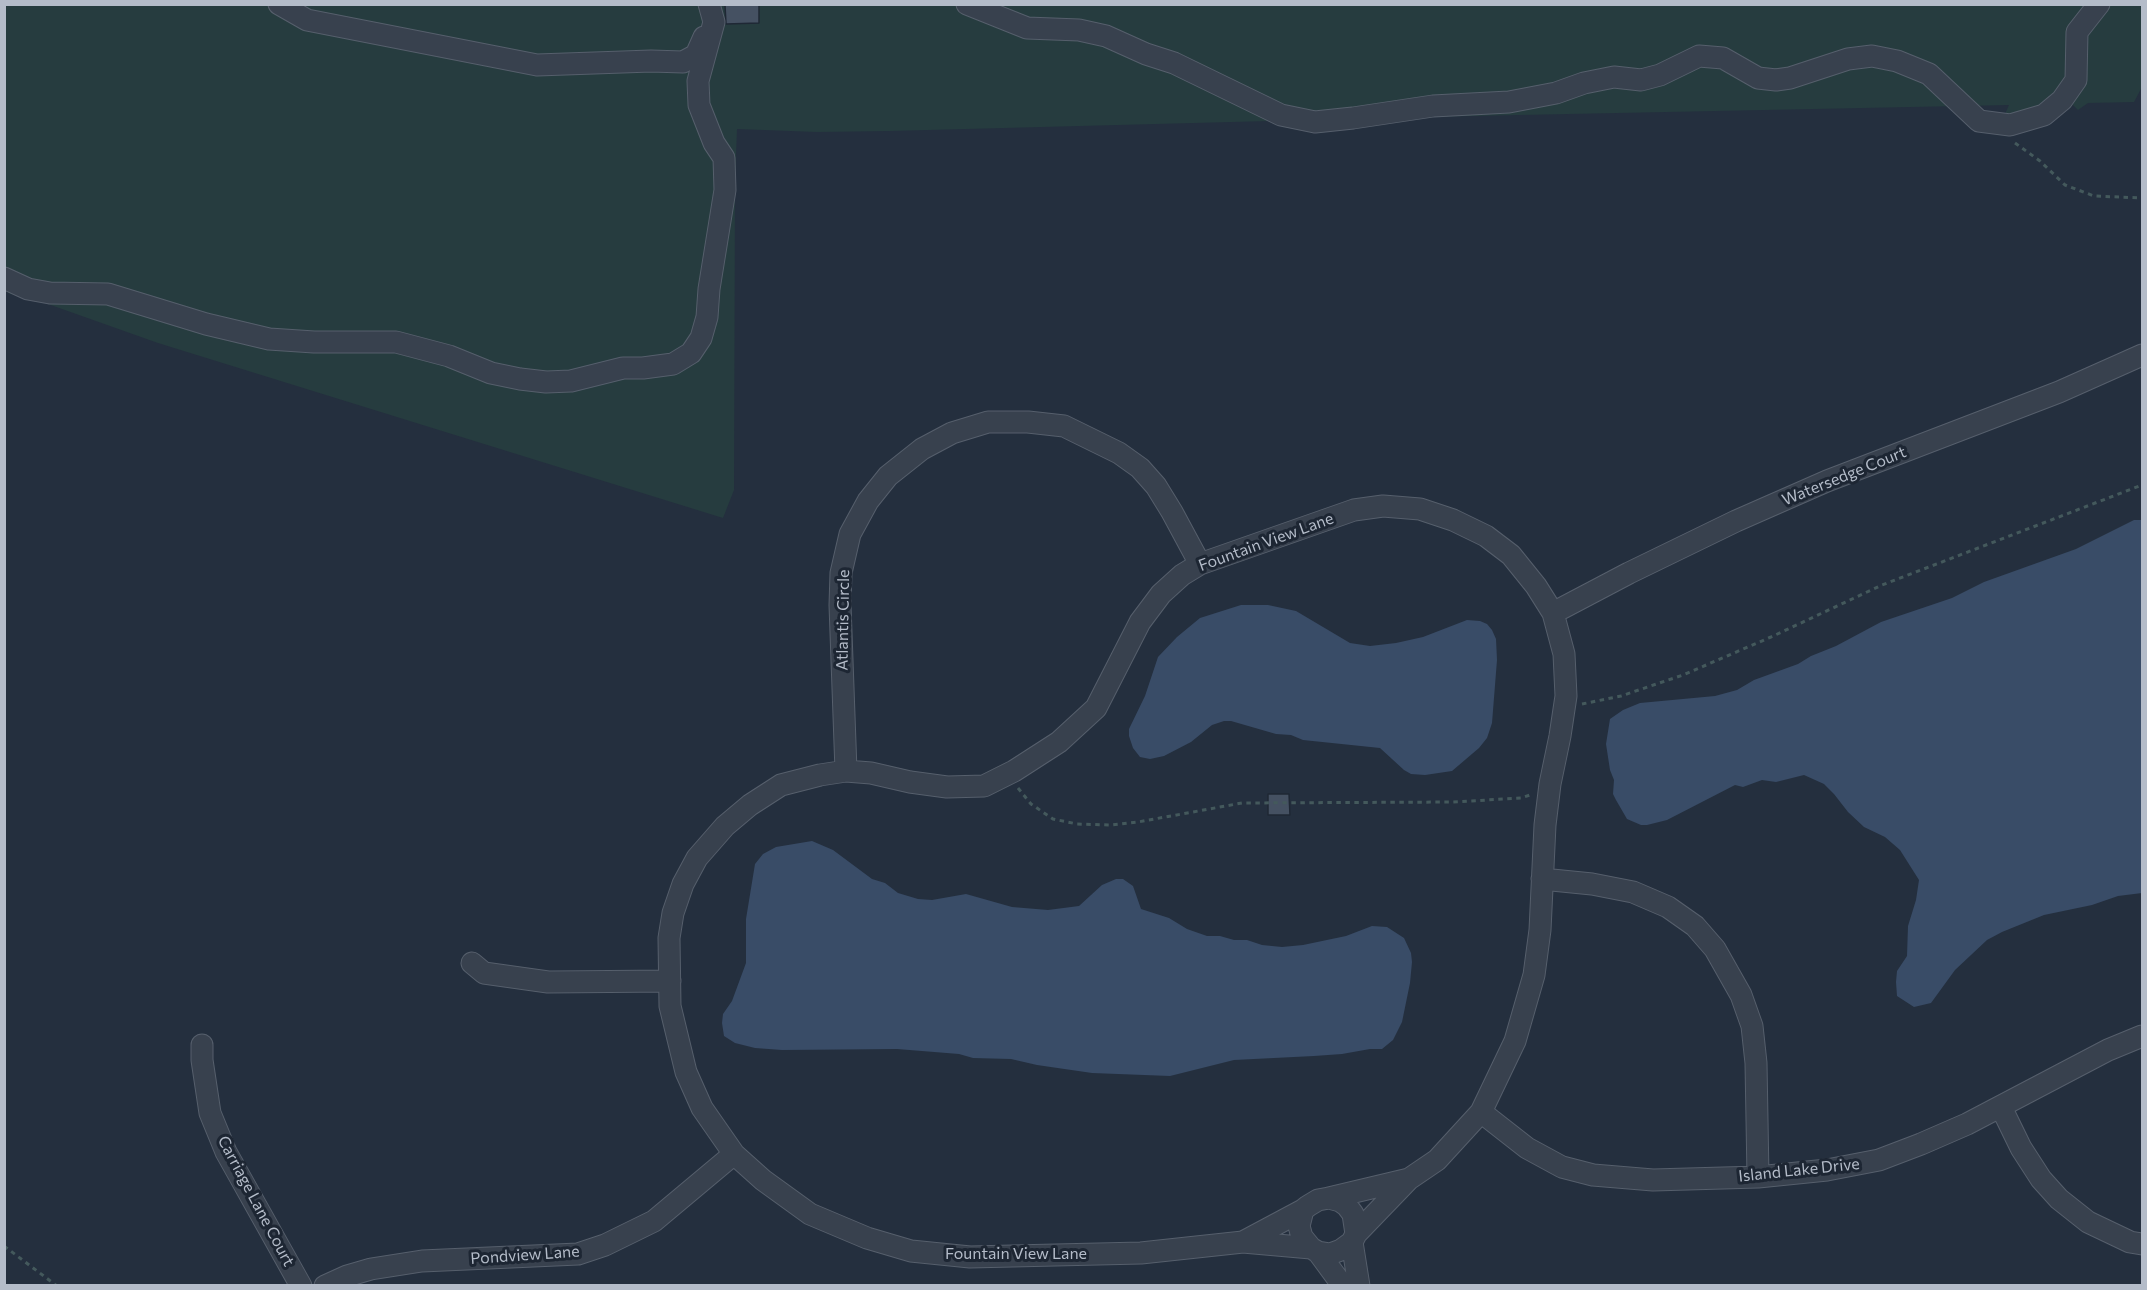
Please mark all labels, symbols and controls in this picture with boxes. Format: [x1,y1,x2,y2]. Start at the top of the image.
street label: Watersedge Court [1779,442,1909,510]
street label: Fountain View Lane [1196,509,1336,575]
street label: Atlantis Circle [833,569,853,671]
street label: Carriage Lane Court [213,1132,299,1270]
street label: Island Lake Drive [1738,1154,1860,1186]
street label: Pondview Lane [470,1242,580,1268]
street label: Fountain View Lane [945,1244,1087,1264]

